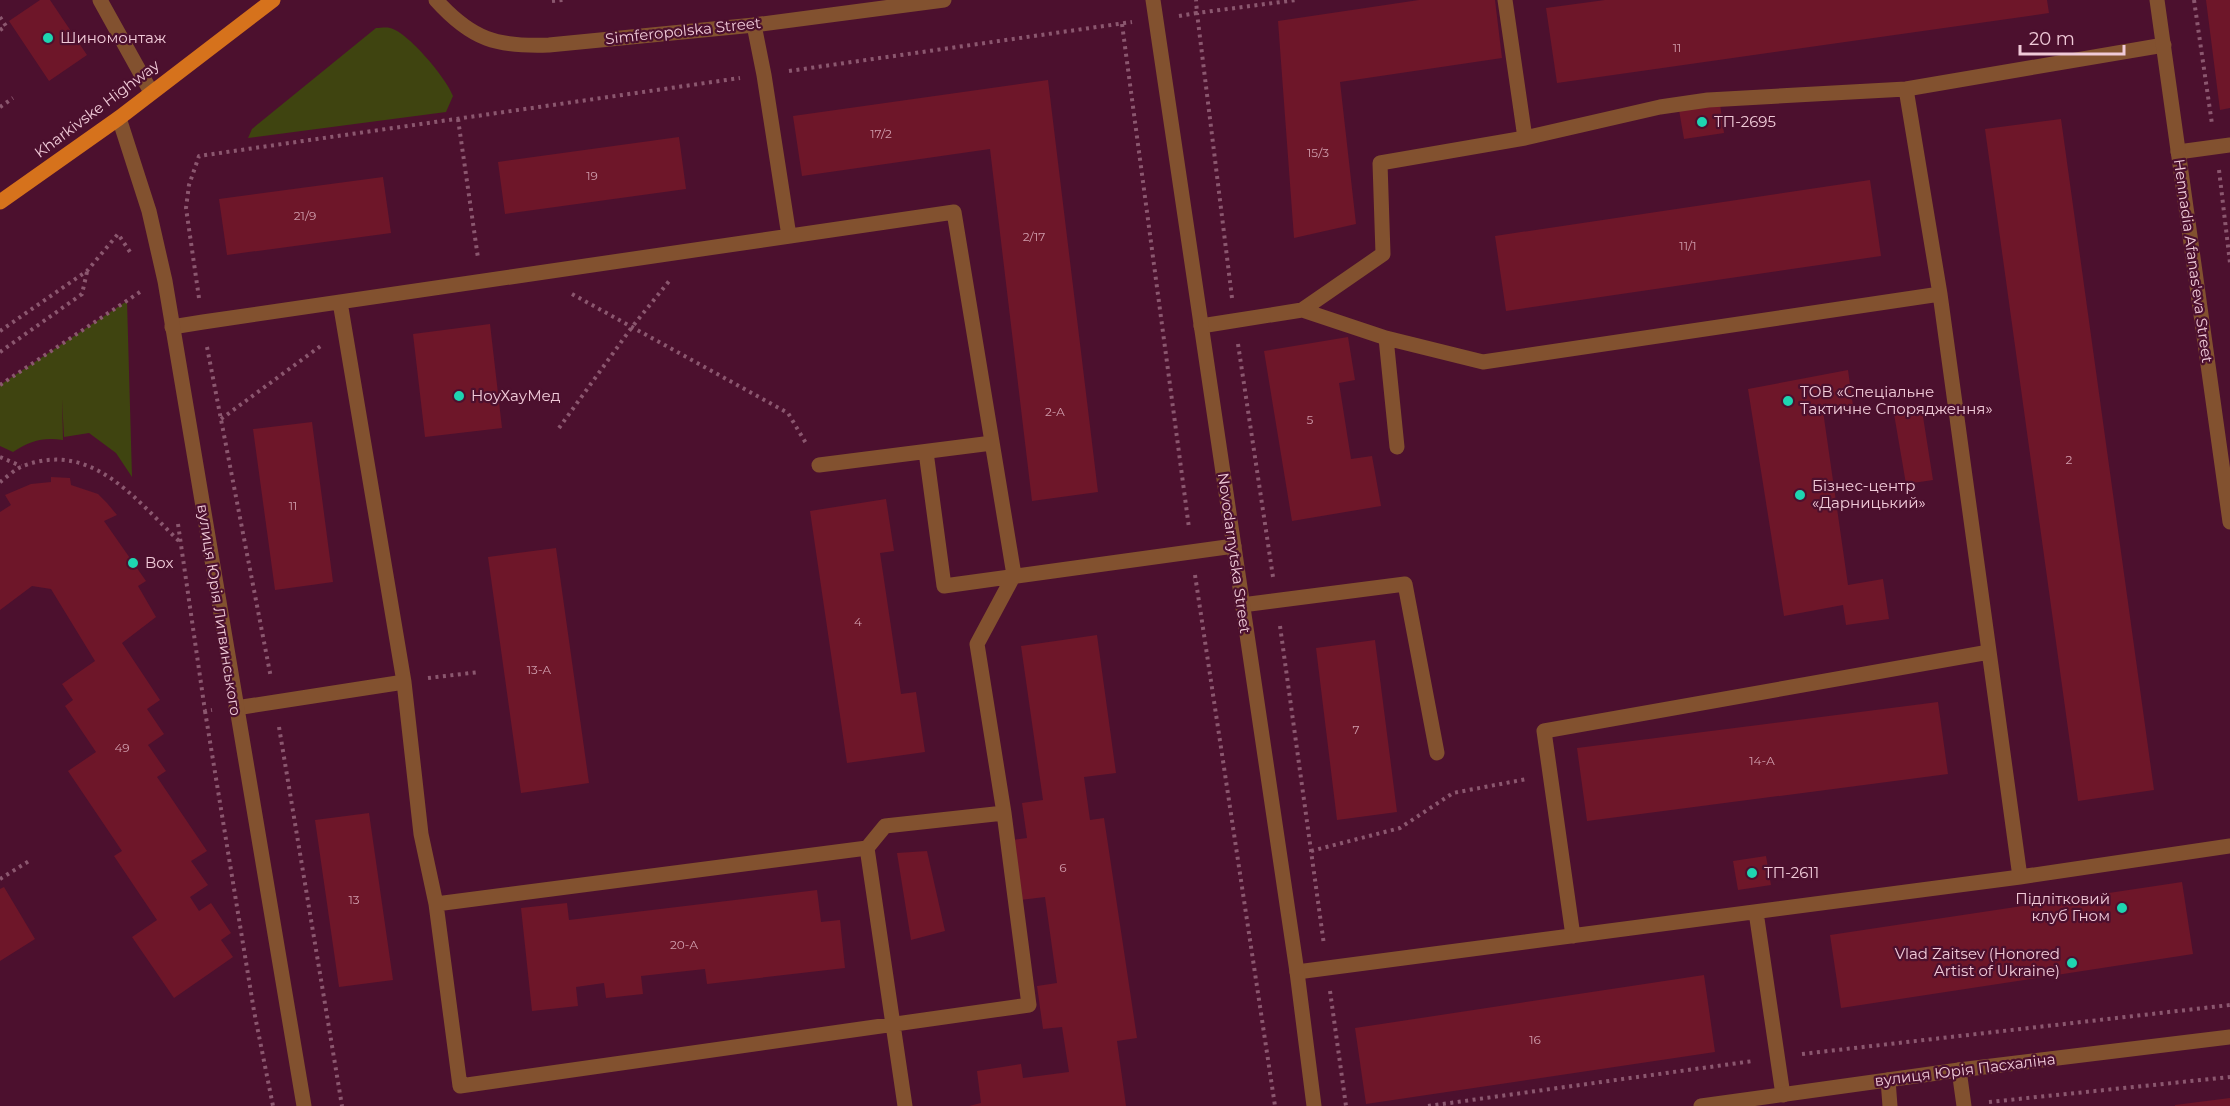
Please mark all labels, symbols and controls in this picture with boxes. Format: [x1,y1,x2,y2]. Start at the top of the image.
street label: Simferopolska Street [604,13,762,48]
scale bar [2020,18,2124,56]
place label: Шиномонтаж [60,28,167,47]
text: 20 m [2029,28,2075,50]
marker: Шиномонтаж [41,31,55,45]
house number: 11 [1673,40,1681,55]
street label: Kharkivske Highway [30,55,164,162]
place label: ТП-2695 [1714,112,1776,131]
marker: ТП-2695 [1695,115,1709,129]
house number: 17/2 [870,126,892,141]
house number: 15/3 [1307,145,1329,160]
street label: Hennadia Afanas'eva Street [2170,158,2217,364]
house number: 19 [586,168,598,183]
house number: 21/9 [294,208,316,223]
house number: 2/17 [1023,229,1045,244]
house number: 11/1 [1679,238,1697,253]
place label: ТОВ «Спеціальне Тактичне Спорядження» [1800,382,1993,418]
place label: НоуХауМед [471,386,561,405]
marker: НоуХауМед [452,389,466,403]
marker: ТОВ «Спеціальне Тактичне Спорядження» [1781,394,1795,408]
house number: 2-А [1045,404,1065,419]
house number: 5 [1307,412,1314,427]
house number: 2 [2066,452,2073,467]
street label: Novodarnytska Street [1214,471,1255,634]
place label: Бізнес-центр «Дарницький» [1812,476,1926,512]
marker: Бізнес-центр «Дарницький» [1793,488,1807,502]
house number: 11 [289,498,297,513]
street label: вулиця Юрія Литвинського [193,503,246,717]
place label: Box [145,553,173,572]
marker: Box [126,556,140,570]
house number: 4 [854,614,862,629]
house number: 13-А [527,662,551,677]
house number: 7 [1352,722,1360,737]
house number: 49 [114,740,130,755]
house number: 14-А [1749,753,1775,768]
house number: 6 [1059,860,1067,875]
place label: ТП-2611 [1764,863,1819,882]
marker: ТП-2611 [1745,866,1759,880]
place label: Підлітковий клуб Гном [2015,889,2110,925]
house number: 13 [348,892,360,907]
marker: Підлітковий клуб Гном [2115,901,2129,915]
house number: 20-А [670,937,698,952]
place label: Vlad Zaitsev (Honored Artist of Ukraine) [1895,944,2060,980]
marker: Vlad Zaitsev (Honored Artist of Ukraine) [2065,956,2079,970]
house number: 16 [1529,1032,1541,1047]
street label: вулиця Юрія Пасхаліна [1873,1049,2057,1090]

